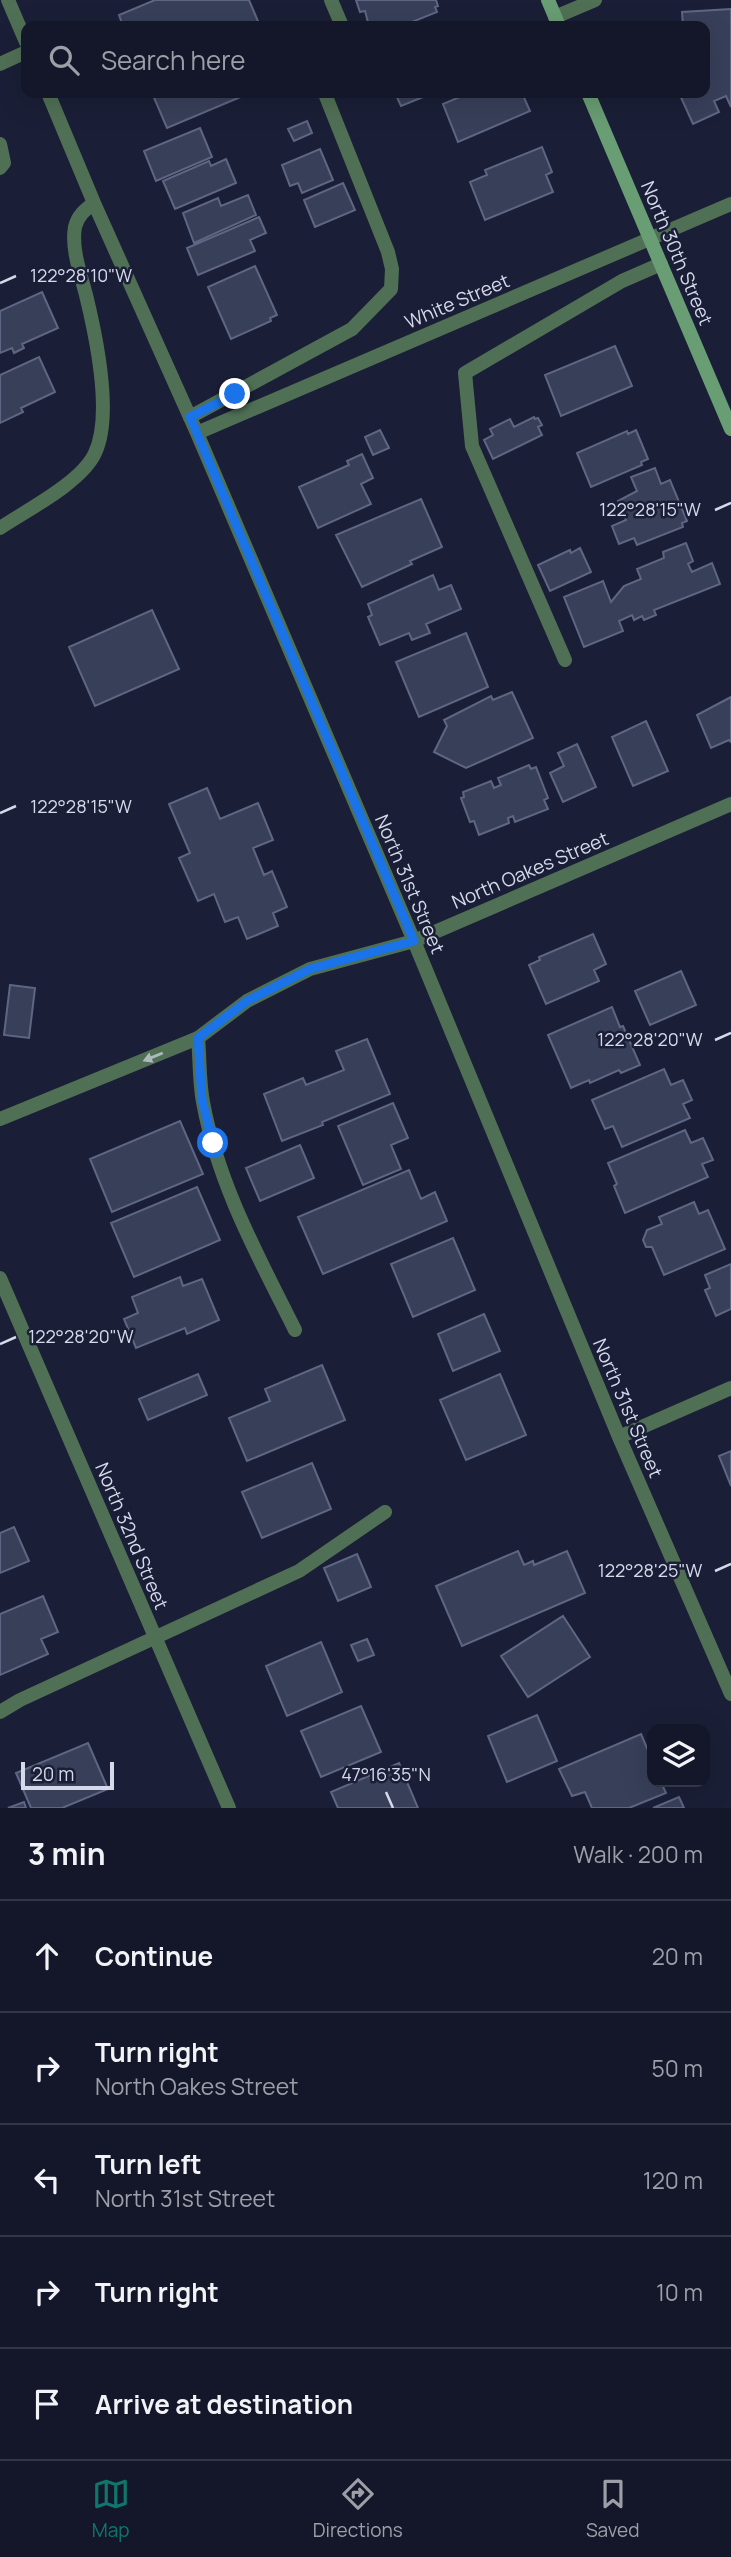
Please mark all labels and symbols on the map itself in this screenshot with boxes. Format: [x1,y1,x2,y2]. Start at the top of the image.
street label: North 30th Street [635,177,719,329]
text: 122°28'10"W [30,263,132,287]
street label: White Street [401,267,513,335]
route end [219,378,250,409]
text: 122°28'15"W [599,497,701,521]
text: 122°28'15"W [30,794,132,818]
street label: North 31st Street [369,810,451,958]
street label: North Oakes Street [448,825,612,915]
text: 122°28'20"W [597,1027,703,1051]
one-way arrow [142,1051,163,1062]
route start [197,1127,228,1158]
text: 122°28'20"W [28,1324,134,1348]
street label: North 31st Street [587,1334,669,1482]
street label: North 32nd Street [89,1459,175,1613]
text: 122°28'25"W [598,1558,703,1582]
scale bar [21,1759,114,1791]
text: 47°16'35"N [341,1762,431,1786]

